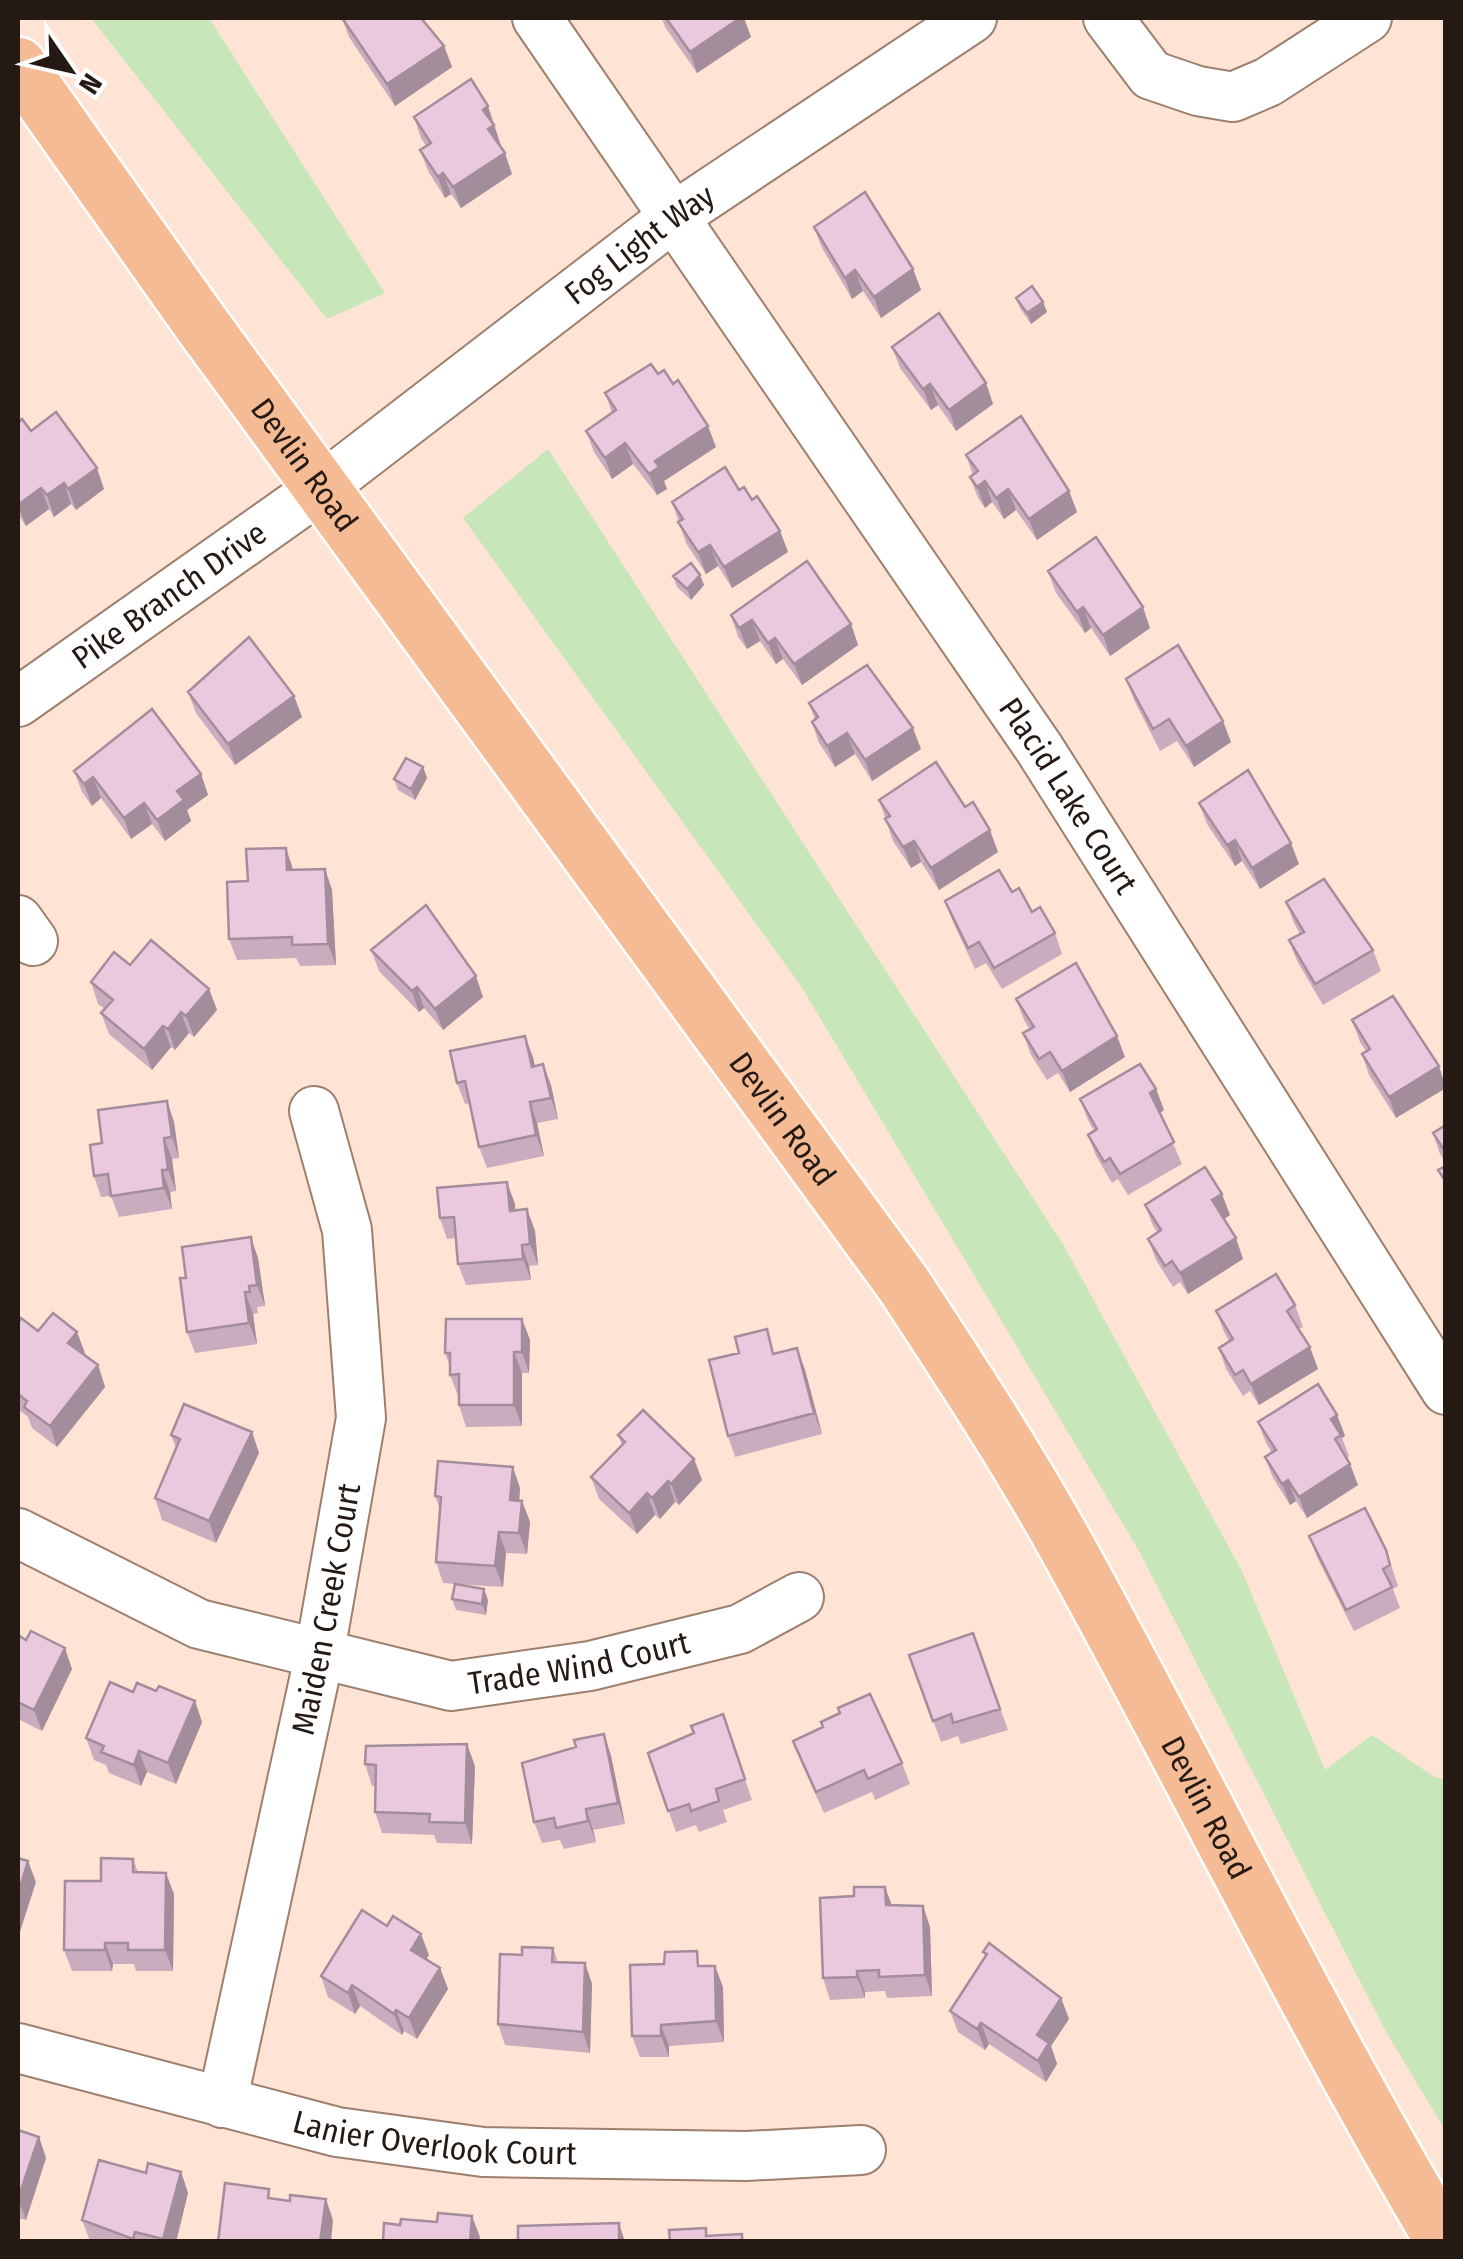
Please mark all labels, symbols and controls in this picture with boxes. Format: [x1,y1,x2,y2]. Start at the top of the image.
north arrow [20,20,120,120]
text: N [72,68,109,100]
street label: Fog Light Way [557,176,722,313]
street label: Devlin Road [243,391,366,539]
street label: Pike Branch Drive [65,514,274,677]
street label: Placid Lake Court [991,691,1146,901]
street label: Devlin Road [721,1045,844,1193]
street label: Maiden Creek Court [284,1480,368,1738]
street label: Trade Wind Court [466,1623,694,1702]
street label: Devlin Road [1153,1730,1259,1886]
street label: Lanier Overlook Court [289,2102,577,2172]

